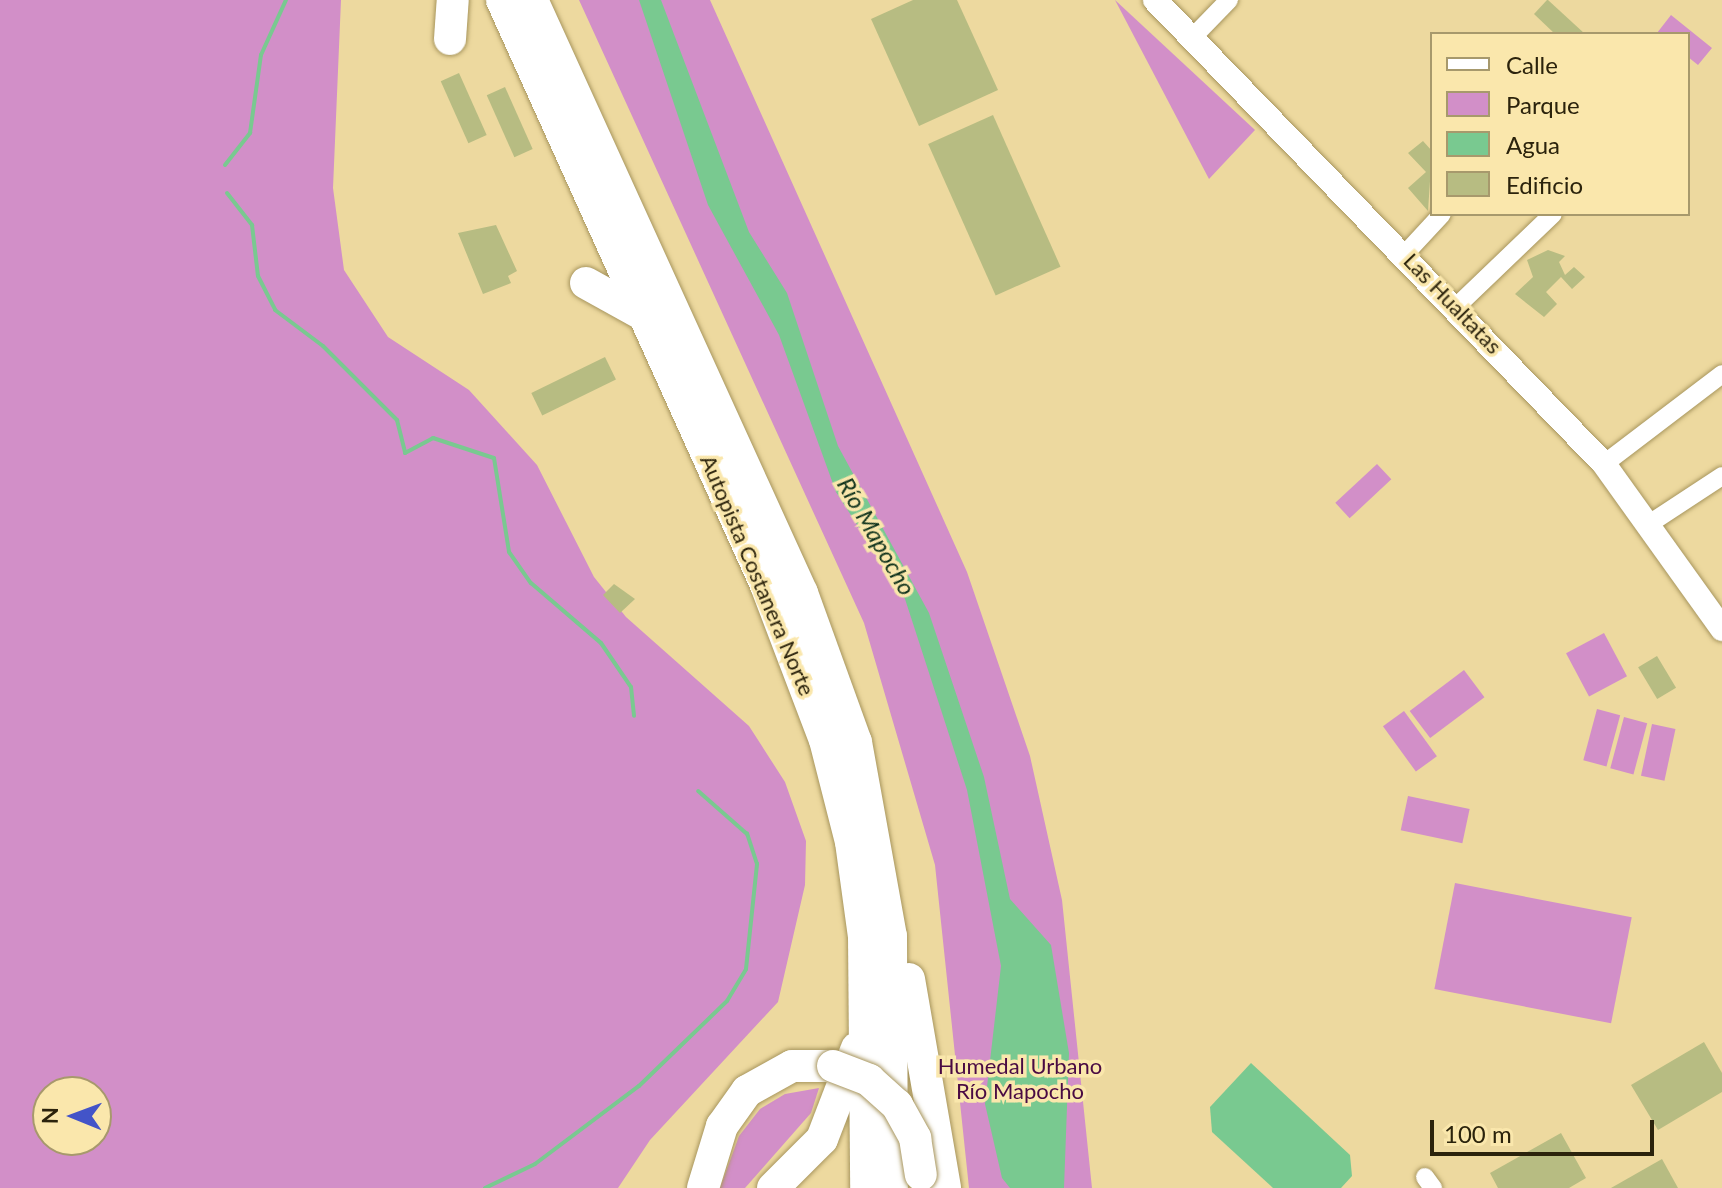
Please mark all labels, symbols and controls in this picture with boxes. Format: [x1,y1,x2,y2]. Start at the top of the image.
legend [1430,32,1690,216]
text: Calle [1506,50,1558,79]
text: Parque [1506,90,1580,119]
text: Agua [1506,130,1560,159]
text: Edificio [1506,170,1583,199]
street label: Las Hualtatas [1399,247,1507,359]
street label: Autopista Costanera Norte [695,451,821,699]
water label: Río Mapocho [832,472,922,600]
park label: Humedal Urbano Río Mapocho [938,1052,1102,1104]
north arrow [32,1076,112,1156]
scale bar [1434,1104,1658,1154]
text: N [36,1107,63,1124]
text: 100 m [1444,1119,1512,1148]

